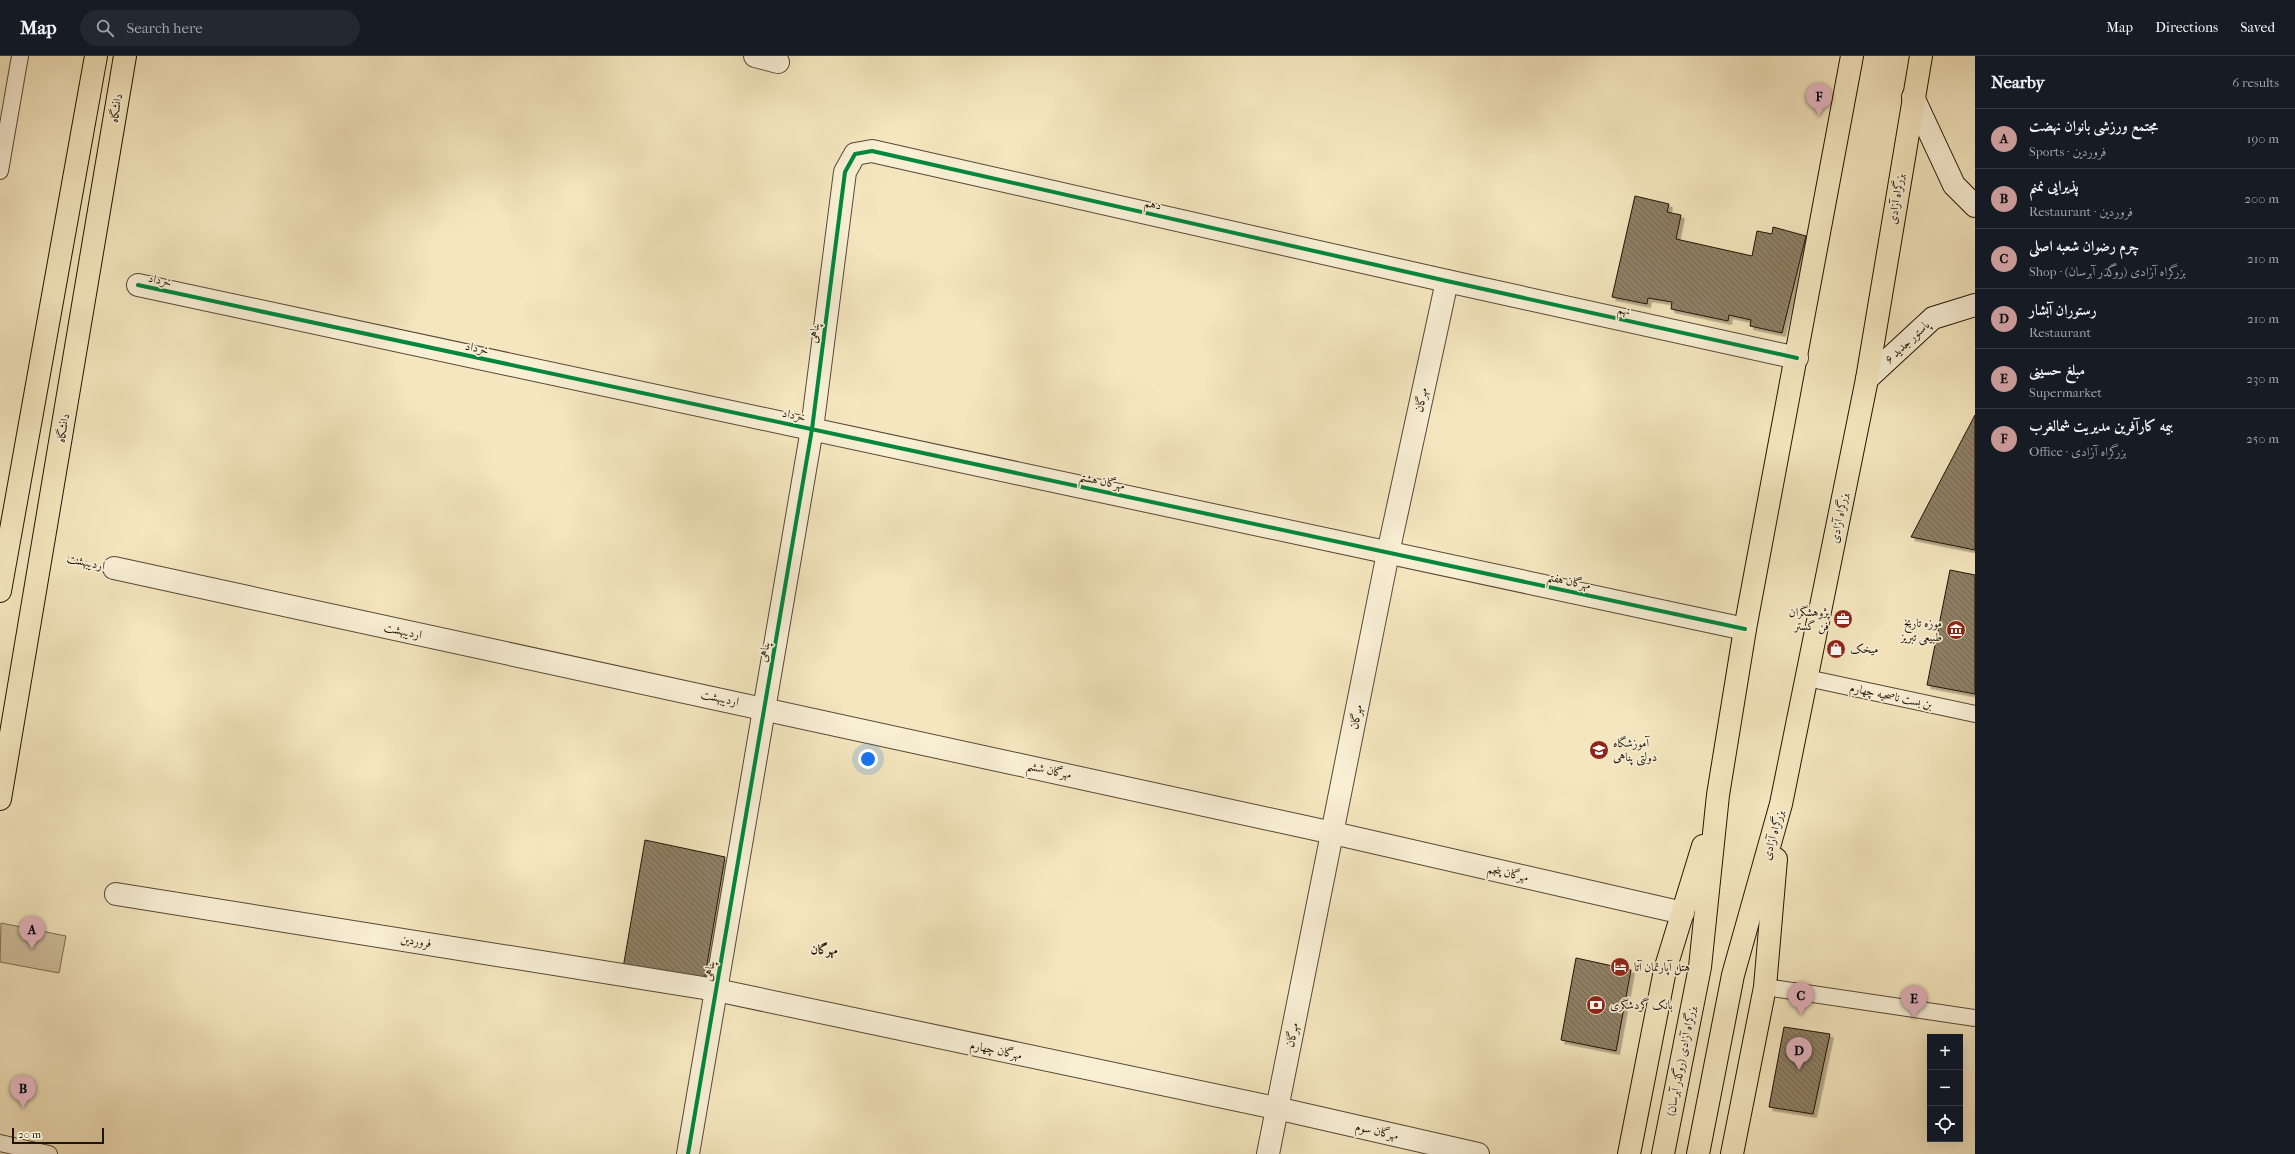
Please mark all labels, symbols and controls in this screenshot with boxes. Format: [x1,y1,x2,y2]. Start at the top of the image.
search box [80,10,360,46]
text: Map [20,17,56,39]
icon: search [94,17,116,39]
text: Search here [126,19,203,37]
text: Map [2106,19,2133,36]
text: Directions [2155,19,2218,36]
text: Saved [2240,19,2275,36]
text: Nearby [1991,72,2045,92]
text: 6 results [2232,75,2279,90]
pin: F [1806,83,1832,116]
street label: دانشگاه [106,92,125,124]
text: مجتمع ورزشی بانوان نهضت [2029,117,2158,135]
text: A [2000,131,2008,146]
text: 190 m [2247,131,2279,146]
text: Sports · فروردین [2029,144,2106,159]
street label: بزرگراه آزادی [1884,172,1908,226]
text: پذیرایی نمنم [2029,177,2078,195]
text: B [2000,191,2008,206]
text: 200 m [2244,191,2279,206]
street label: دهم [1142,195,1163,217]
text: Restaurant · فروردین [2029,204,2133,219]
text: چرم رضوان شعبه اصلی [2029,237,2139,255]
text: C [2000,251,2008,266]
text: 210 m [2247,251,2279,266]
text: Shop · بزرگراه آزادی (روگذر آبرسان) [2029,264,2186,279]
street label: خرداد [147,271,173,289]
text: رستوران آبشار [2029,301,2097,319]
street label: نهم [1616,302,1632,322]
text: D [1999,311,2009,326]
text: 210 m [2247,311,2279,326]
street label: پاستور جدید ۶ [1882,317,1934,368]
street label: پناهی [806,322,824,344]
text: Restaurant [2029,325,2091,340]
street label: خرداد [464,339,490,357]
text: مبلغ حسینی [2029,361,2085,379]
text: E [2000,371,2008,386]
text: 230 m [2246,371,2279,386]
text: Supermarket [2029,385,2102,400]
street label: مهرگان [1411,386,1431,414]
street label: خرداد [781,406,807,424]
street label: دانشگاه [53,412,72,444]
text: بیمه کارآفرین مدیریت شمالغرب [2029,417,2173,435]
text: F [2001,431,2007,446]
text: 250 m [2246,431,2279,446]
text: Office · بزرگراه آزادی [2029,444,2127,459]
street label: مهرگان هشتم [1077,468,1127,498]
street label: بزرگراه آزادی [1826,491,1852,545]
street label: اردیبهشت [66,551,107,574]
street label: مهرگان هفتم [1545,569,1593,597]
place label: پژوهشگران فن گستر [1789,605,1831,635]
office icon: پژوهشگران فن گستر [1832,608,1854,630]
place label: موزه تاریخ طبیعی تبریز [1899,616,1942,646]
museum icon: موزه تاریخ طبیعی تبریز [1945,619,1967,641]
street label: اردیبهشت [383,620,424,643]
shop icon: میخک [1825,638,1847,660]
street label: پناهی [755,641,775,664]
place label: میخک [1850,642,1879,656]
street label: بن بست ناصحیه چهارم [1848,680,1934,716]
street label: اردیبهشت [700,687,741,710]
street label: مهرگان [1346,703,1366,731]
place label: آموزشگاه دولتی پناهی [1613,735,1657,766]
school or university icon: آموزشگاه دولتی پناهی [1588,739,1610,761]
your location [858,749,878,769]
street label: مهرگان ششم [1024,757,1073,787]
street label: بزرگراه آزادی [1758,808,1788,862]
street label: مهرگان پنجم [1485,861,1531,889]
pin: A [19,916,45,949]
street label: فروردین [399,932,432,951]
district label: مهرگان [811,941,838,959]
hotel icon: هتل آپارتمان آتا [1609,956,1631,978]
place label: هتل آپارتمان آتا [1634,959,1690,976]
street label: پناهی [700,960,720,983]
pin: C [1788,982,1814,1015]
pin: E [1901,985,1927,1018]
bank icon: بانک گردشگری [1585,994,1607,1016]
place label: بانک گردشگری [1610,997,1673,1013]
street label: بزرگراه آزادی (روگذر آبرسان) [1662,1005,1700,1117]
street label: مهرگان [1282,1021,1302,1049]
map controls [1927,1034,1963,1142]
button: + [1927,1034,1963,1070]
street label: مهرگان چهارم [968,1037,1024,1066]
pin: D [1786,1037,1812,1070]
button: − [1927,1070,1963,1106]
pin: B [10,1075,36,1108]
button: locate [1927,1106,1963,1142]
street label: مهرگان سوم [1353,1118,1401,1147]
scale bar [12,1126,104,1145]
text: 20 m [18,1128,41,1141]

